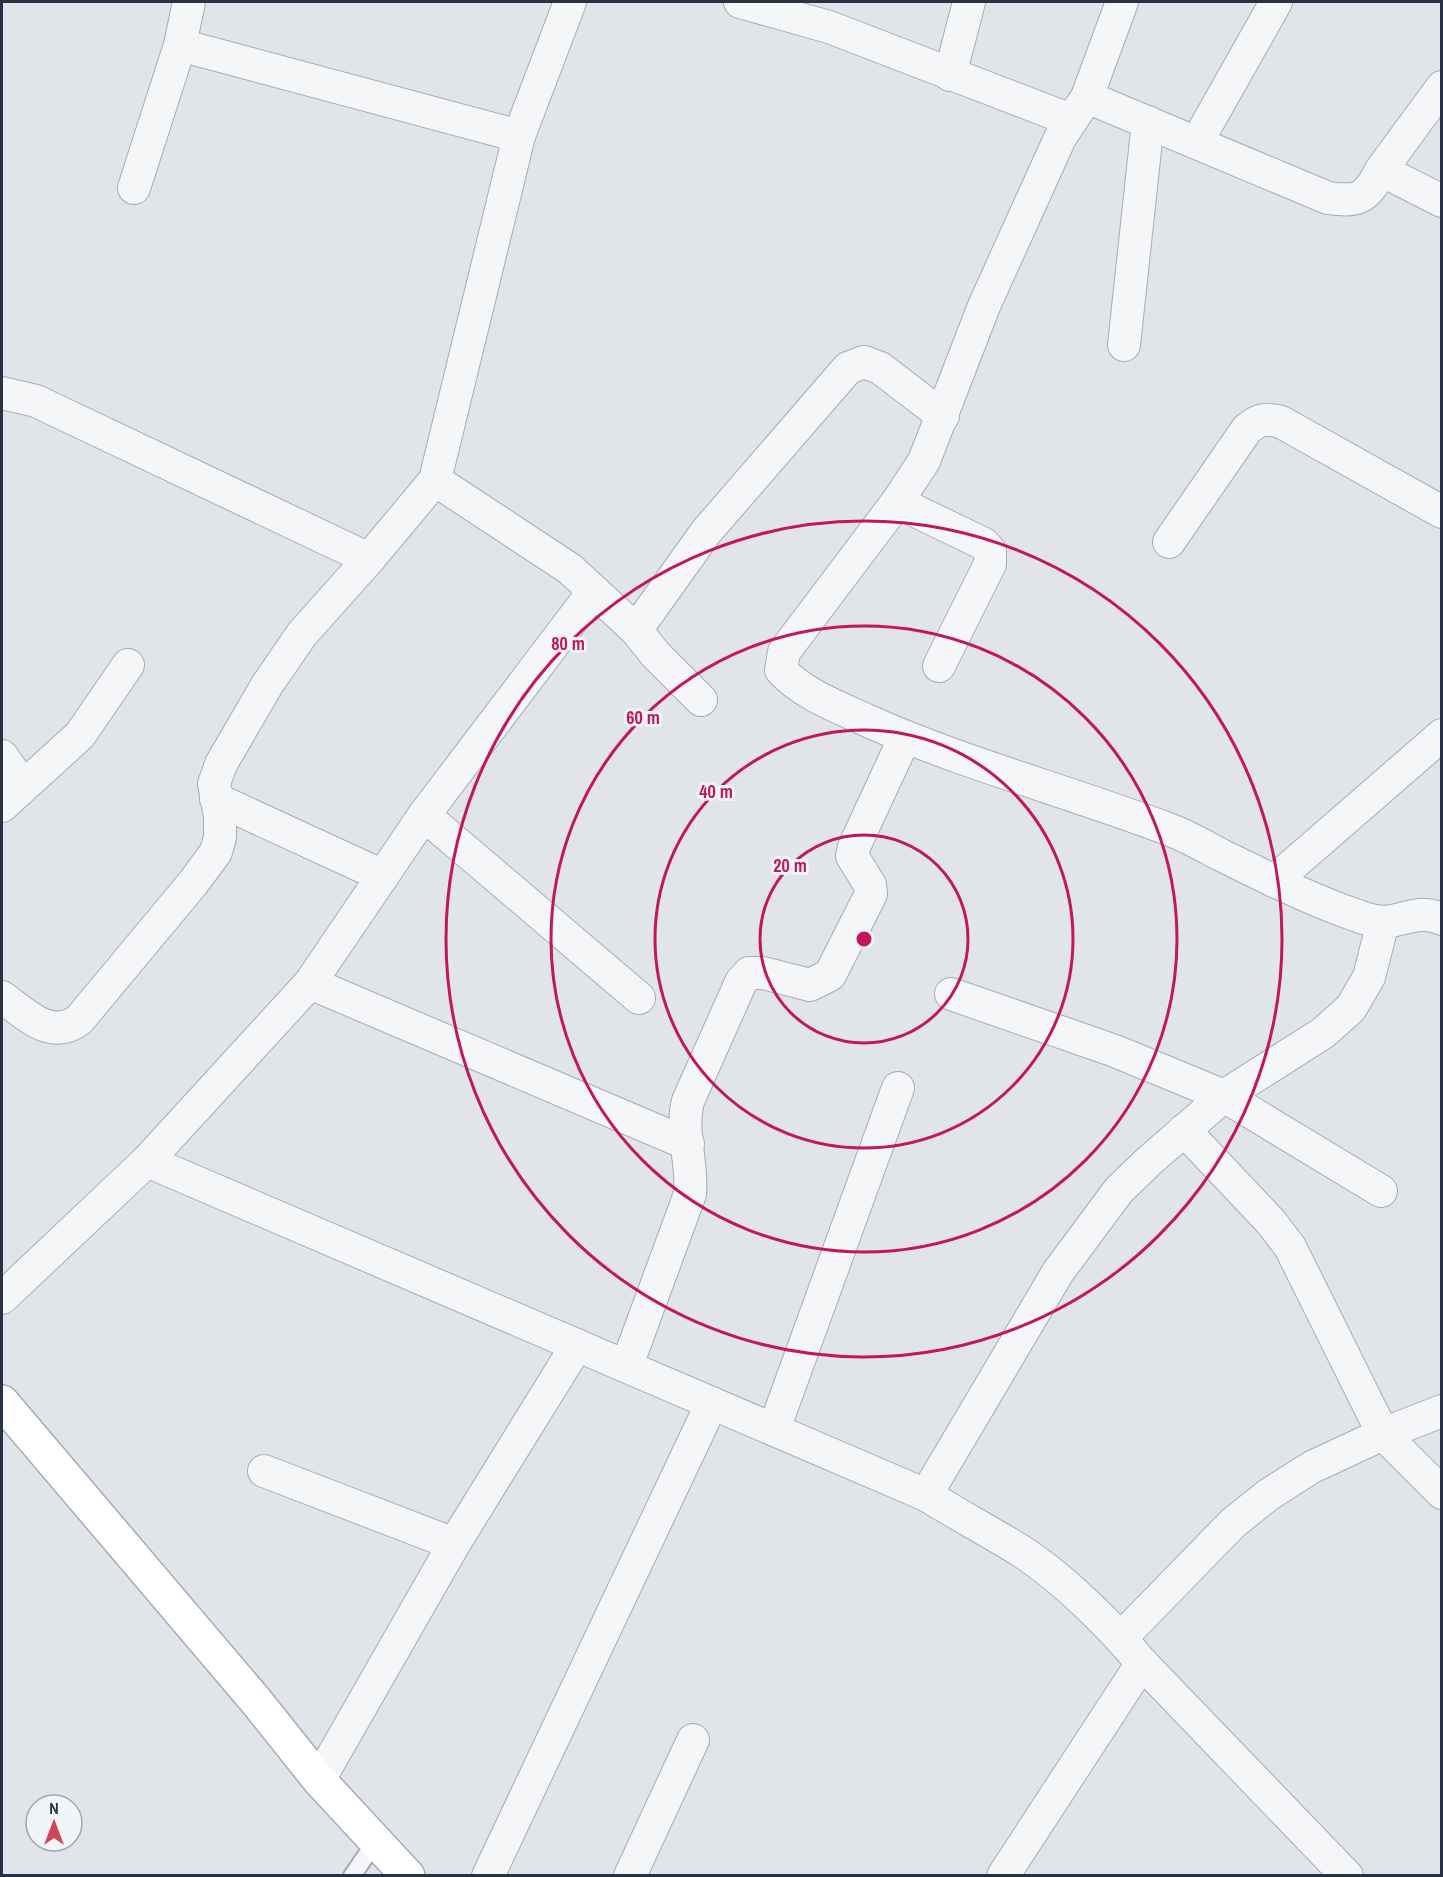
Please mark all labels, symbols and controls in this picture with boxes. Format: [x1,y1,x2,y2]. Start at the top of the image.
text: 80 m [551,631,585,656]
text: 60 m [626,705,660,730]
text: 40 m [699,779,733,804]
text: 20 m [773,853,807,878]
centre of rings [854,929,874,949]
north arrow [24,1793,84,1853]
text: N [49,1797,59,1819]

